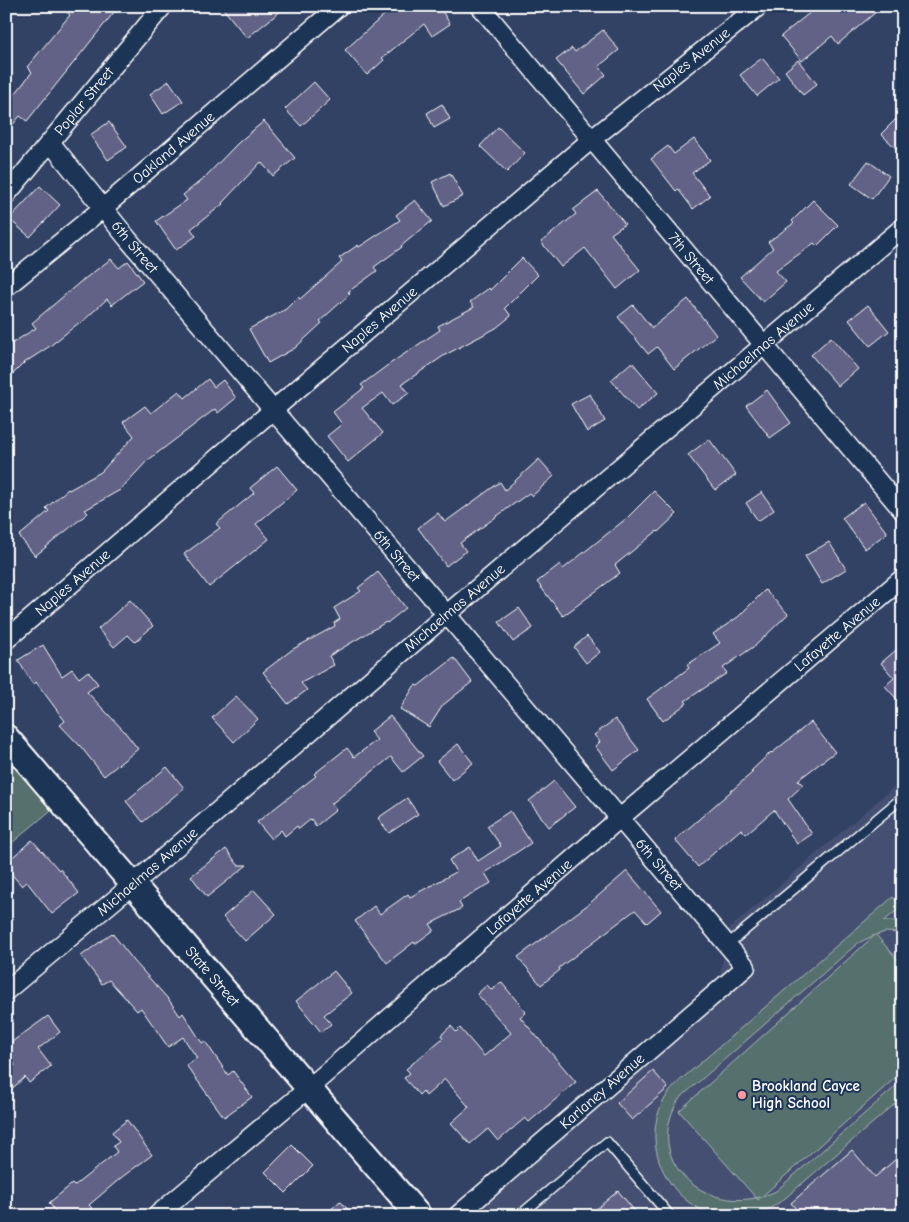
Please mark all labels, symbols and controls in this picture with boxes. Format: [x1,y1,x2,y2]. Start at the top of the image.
street label: Naples Avenue [649,23,734,96]
street label: Poplar Street [50,63,118,139]
street label: Oakland Avenue [129,107,219,188]
street label: 6th Street [108,217,162,278]
street label: 7th Street [664,229,719,288]
street label: Naples Avenue [338,282,421,357]
street label: Michaelmas Avenue [709,297,818,394]
street label: 6th Street [370,526,425,586]
street label: Naples Avenue [31,545,114,620]
street label: Michaelmas Avenue [400,559,509,656]
street label: Lafayette Avenue [790,592,884,675]
street label: Michaelmas Avenue [93,823,202,920]
street label: 6th Street [632,835,687,895]
street label: Lafayette Avenue [483,855,576,939]
street label: State Street [182,942,244,1010]
street label: Karlaney Avenue [556,1049,648,1133]
place label: Brookland Cayce High School [752,1077,860,1112]
marker: Brookland Cayce High School [736,1089,748,1101]

